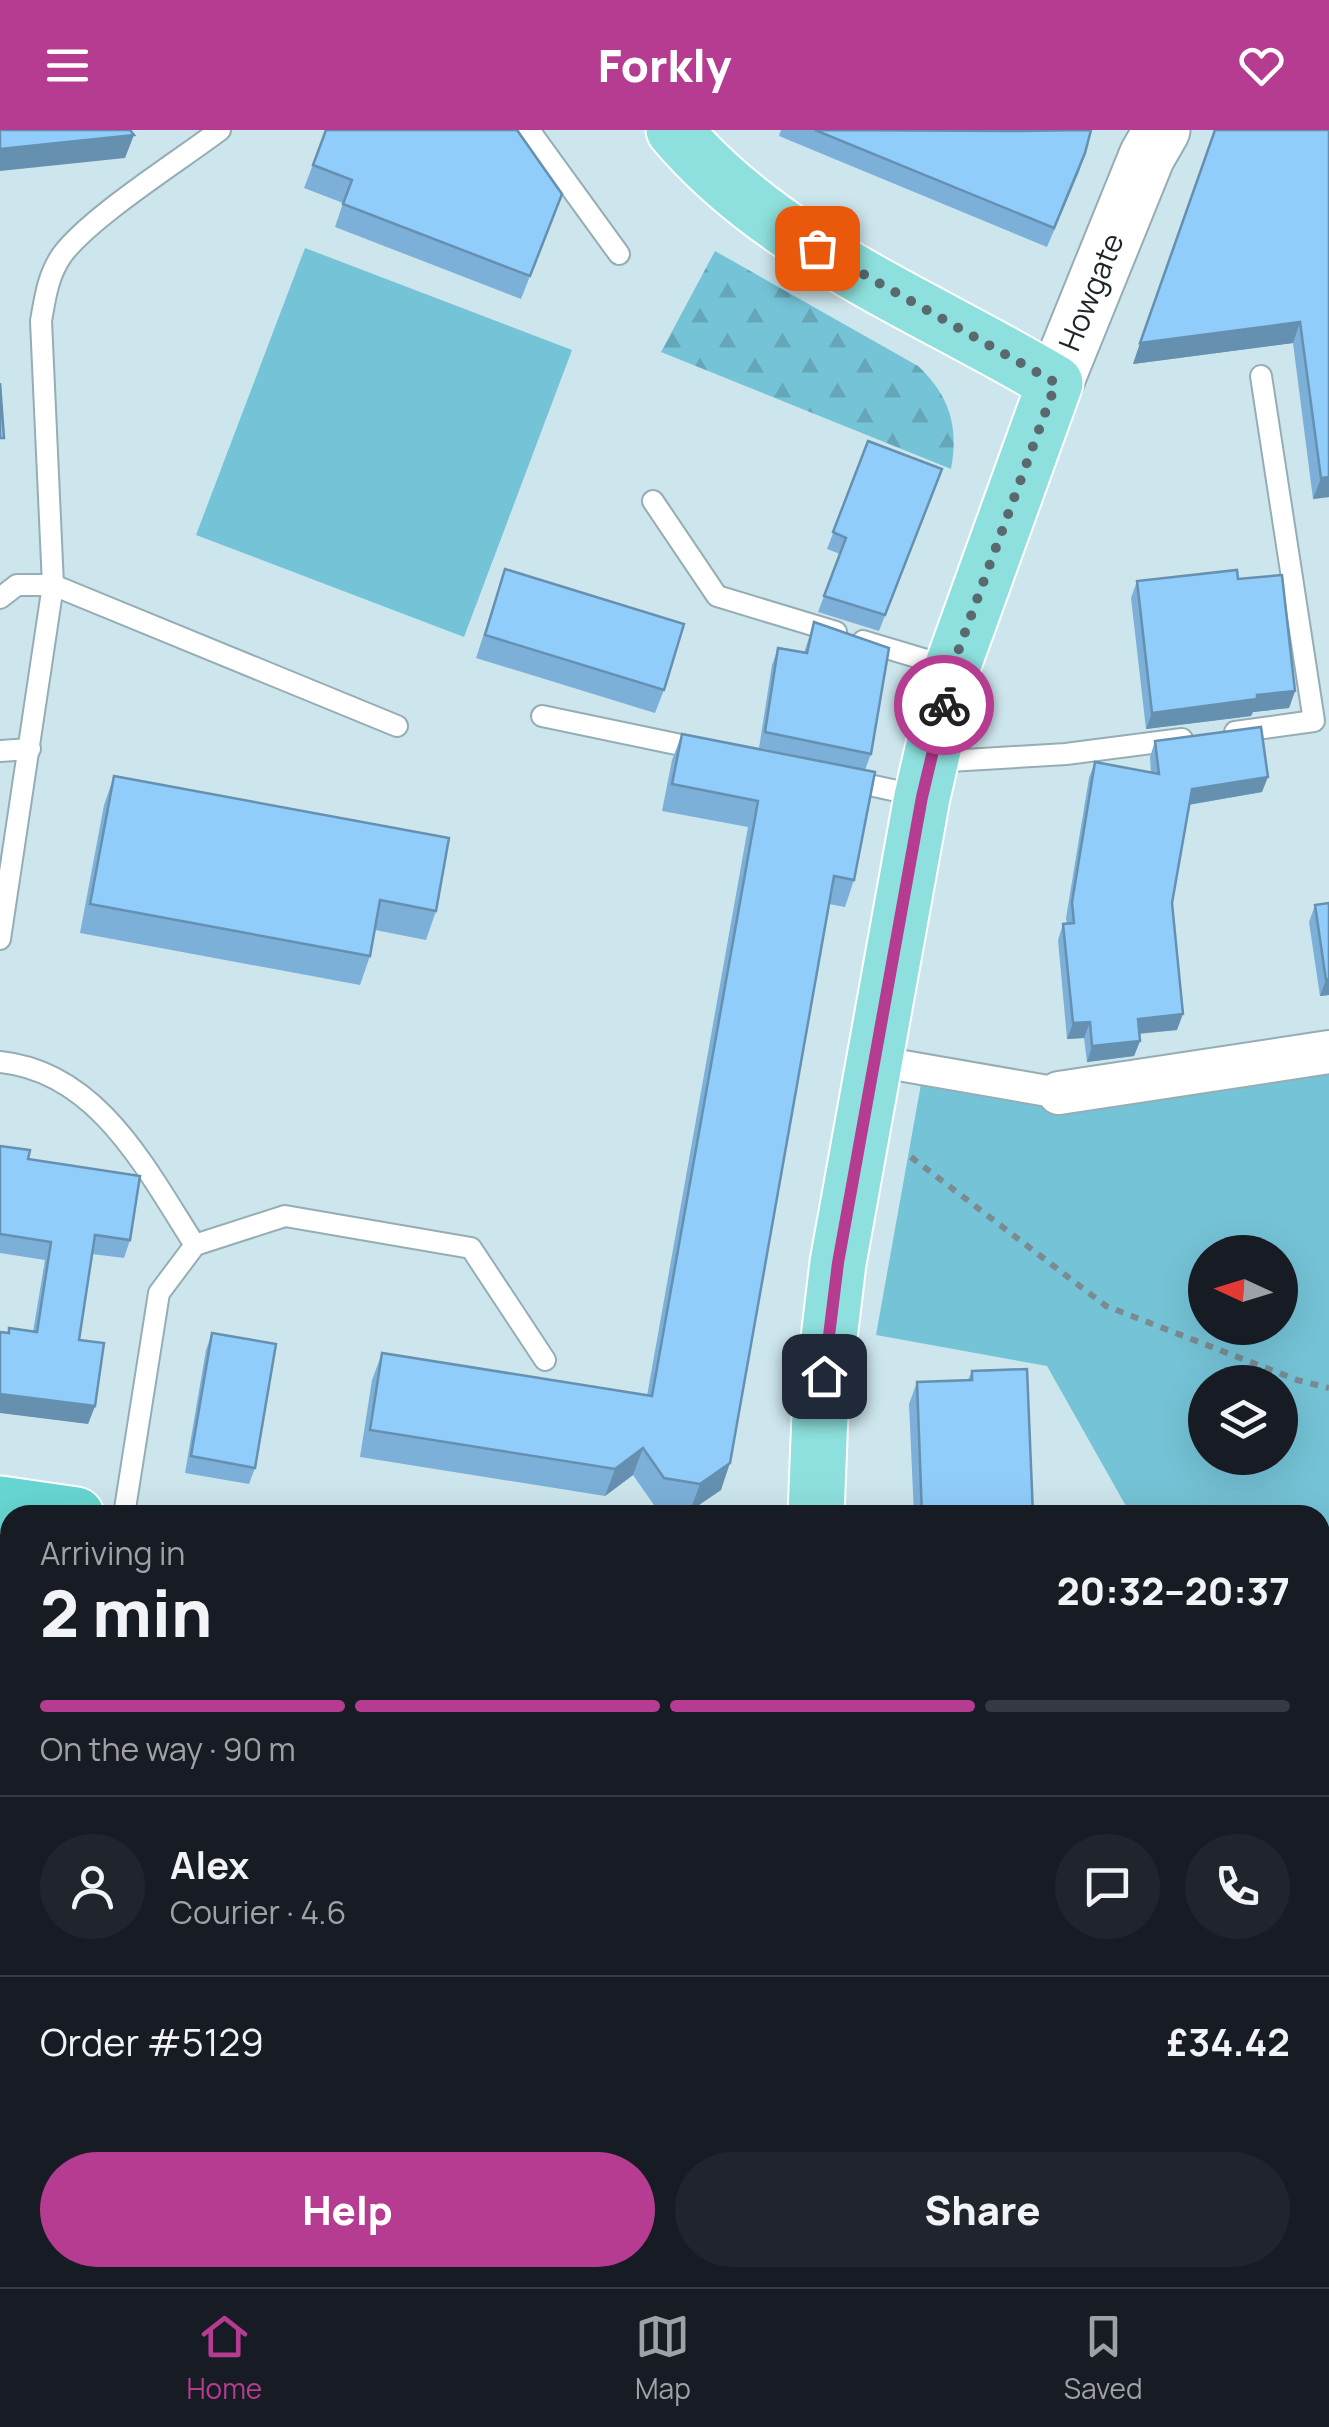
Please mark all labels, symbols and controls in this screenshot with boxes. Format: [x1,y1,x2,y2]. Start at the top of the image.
text: Forkly [598,34,731,96]
icon: menu [40,38,95,93]
icon: heart [1234,38,1289,93]
pin [775,206,860,291]
icon: bag [790,221,845,276]
street label: Howgate [1048,227,1133,357]
courier [894,655,994,755]
icon: bike [917,678,972,733]
north arrow [1188,1235,1298,1345]
map controls [1188,1235,1298,1475]
pin [782,1334,867,1419]
icon: home [797,1349,852,1404]
button: layers [1188,1365,1298,1475]
text: Arriving in [40,1531,185,1575]
text: 20:32–20:37 [1057,1564,1290,1616]
text: 2 min [40,1568,212,1657]
text: On the way · 90 m [40,1727,296,1771]
button: person [40,1834,145,1939]
button: chat [1055,1834,1160,1939]
button: phone [1185,1834,1290,1939]
text: Alex [170,1838,249,1890]
text: Courier · 4.6 [170,1890,346,1934]
text: Order #5129 [40,2015,264,2067]
text: £34.42 [1167,2015,1290,2067]
button: Help [40,2152,655,2267]
button: Share [675,2152,1290,2267]
tab: Home [186,2309,262,2407]
tab: Map [635,2309,691,2407]
tab: Saved [1064,2309,1143,2407]

